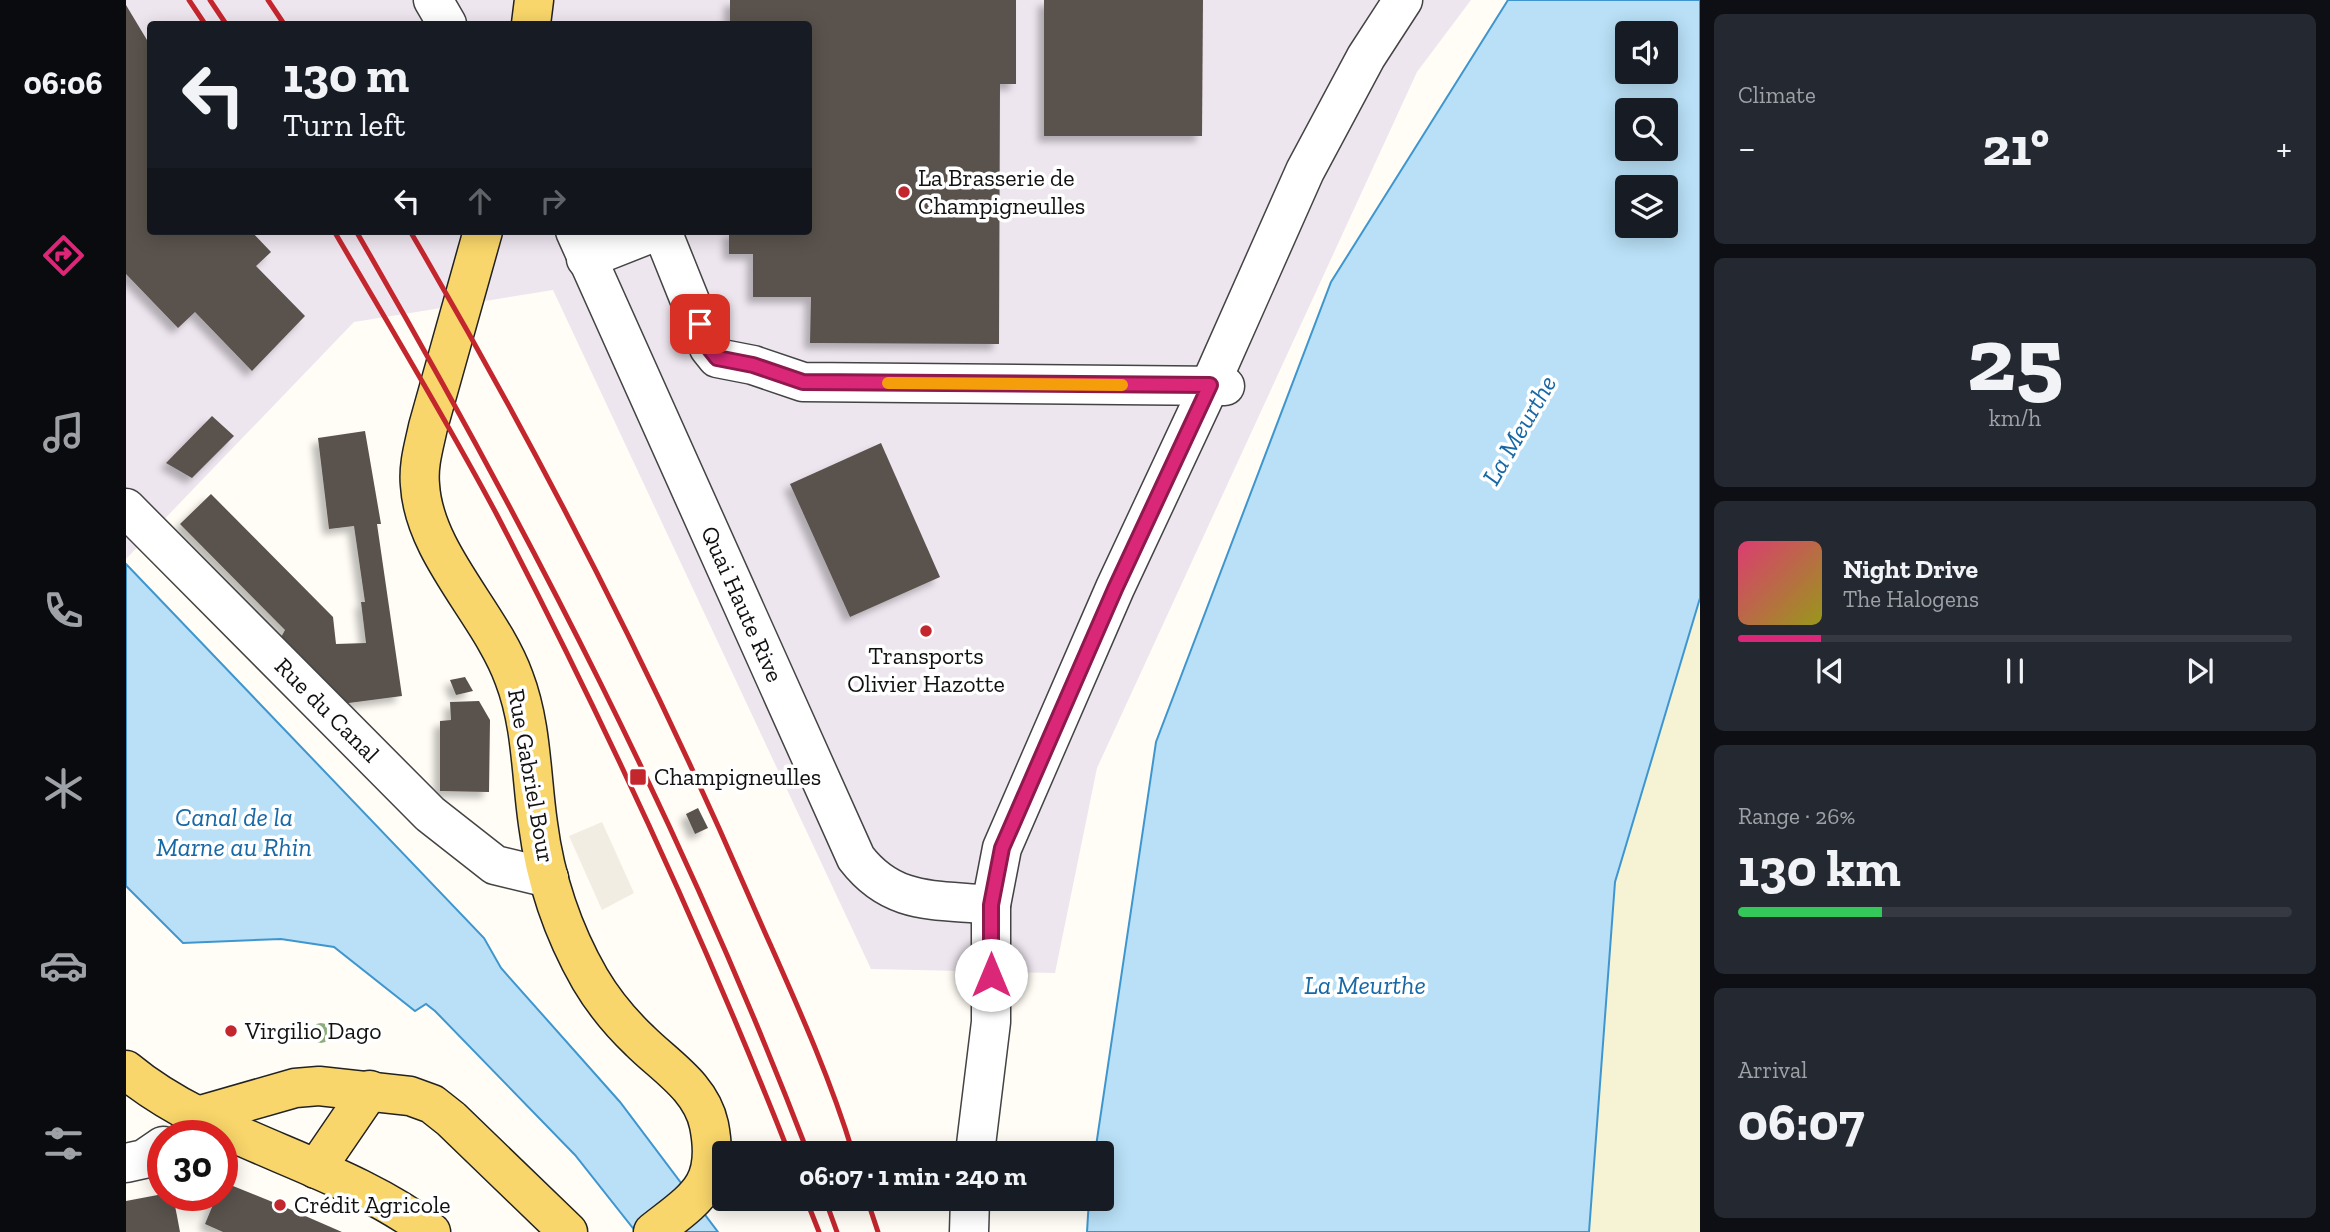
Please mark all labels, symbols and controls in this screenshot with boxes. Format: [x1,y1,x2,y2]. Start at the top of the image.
map controls [1615,21,1678,238]
button: sound [1615,21,1678,84]
text: 130 m [283,46,409,105]
icon: left [168,49,259,140]
text: 06:06 [23,64,103,102]
text: Climate [1738,81,1816,109]
button: search [1615,98,1678,161]
text: Turn left [283,106,405,144]
text: 21° [1982,116,2049,178]
text: − [1738,125,1756,171]
text: + [2276,125,2292,171]
place label: La Brasserie de Champigneulles [918,163,1085,220]
button: layers [1615,175,1678,238]
icon: left [388,182,426,220]
icon: ahead [461,182,499,220]
icon: right [534,182,572,220]
marker: La Brasserie de Champigneulles [896,184,912,200]
icon: directions [39,231,88,280]
pin [670,294,730,354]
text: 25 [1967,304,2063,413]
icon: arrive [681,305,719,343]
water label: La Meurthe [1475,369,1563,491]
text: km/h [1989,404,2041,432]
icon: music [39,408,88,457]
street label: Quai Haute Rive [695,521,790,686]
text: Night Drive [1843,553,1978,585]
text: The Halogens [1843,585,1979,613]
icon: phone [39,586,88,635]
marker: Transports Olivier Hazotte [918,623,934,639]
place label: Transports Olivier Hazotte [847,641,1005,698]
street label: Rue du Canal [269,651,386,768]
icon: previous [1811,652,1849,690]
icon: pause [1996,652,2034,690]
icon: next [2181,652,2219,690]
street label: Rue Gabriel Bour [502,687,561,865]
place label: Champigneulles [654,762,821,791]
icon: climate [39,764,88,813]
marker: Champigneulles [628,767,648,787]
water label: Canal de la Marne au Rhin [156,801,312,863]
text: Range · 26% [1738,802,1855,830]
text: 130 km [1738,837,1901,899]
position arrow [954,938,1028,1012]
icon: car [39,941,88,990]
water label: La Meurthe [1304,969,1426,1001]
place label: Virgilio Dago [244,1016,381,1045]
marker: Virgilio Dago [223,1023,239,1039]
text: Arrival [1738,1056,1807,1084]
text: 06:07 [1738,1091,1864,1153]
icon: filters [39,1119,88,1168]
speed limit sign: 30 [147,1120,238,1211]
text: 06:07 · 1 min · 240 m [799,1160,1027,1192]
place label: Crédit Agricole [294,1190,451,1219]
marker: Crédit Agricole [272,1197,288,1213]

